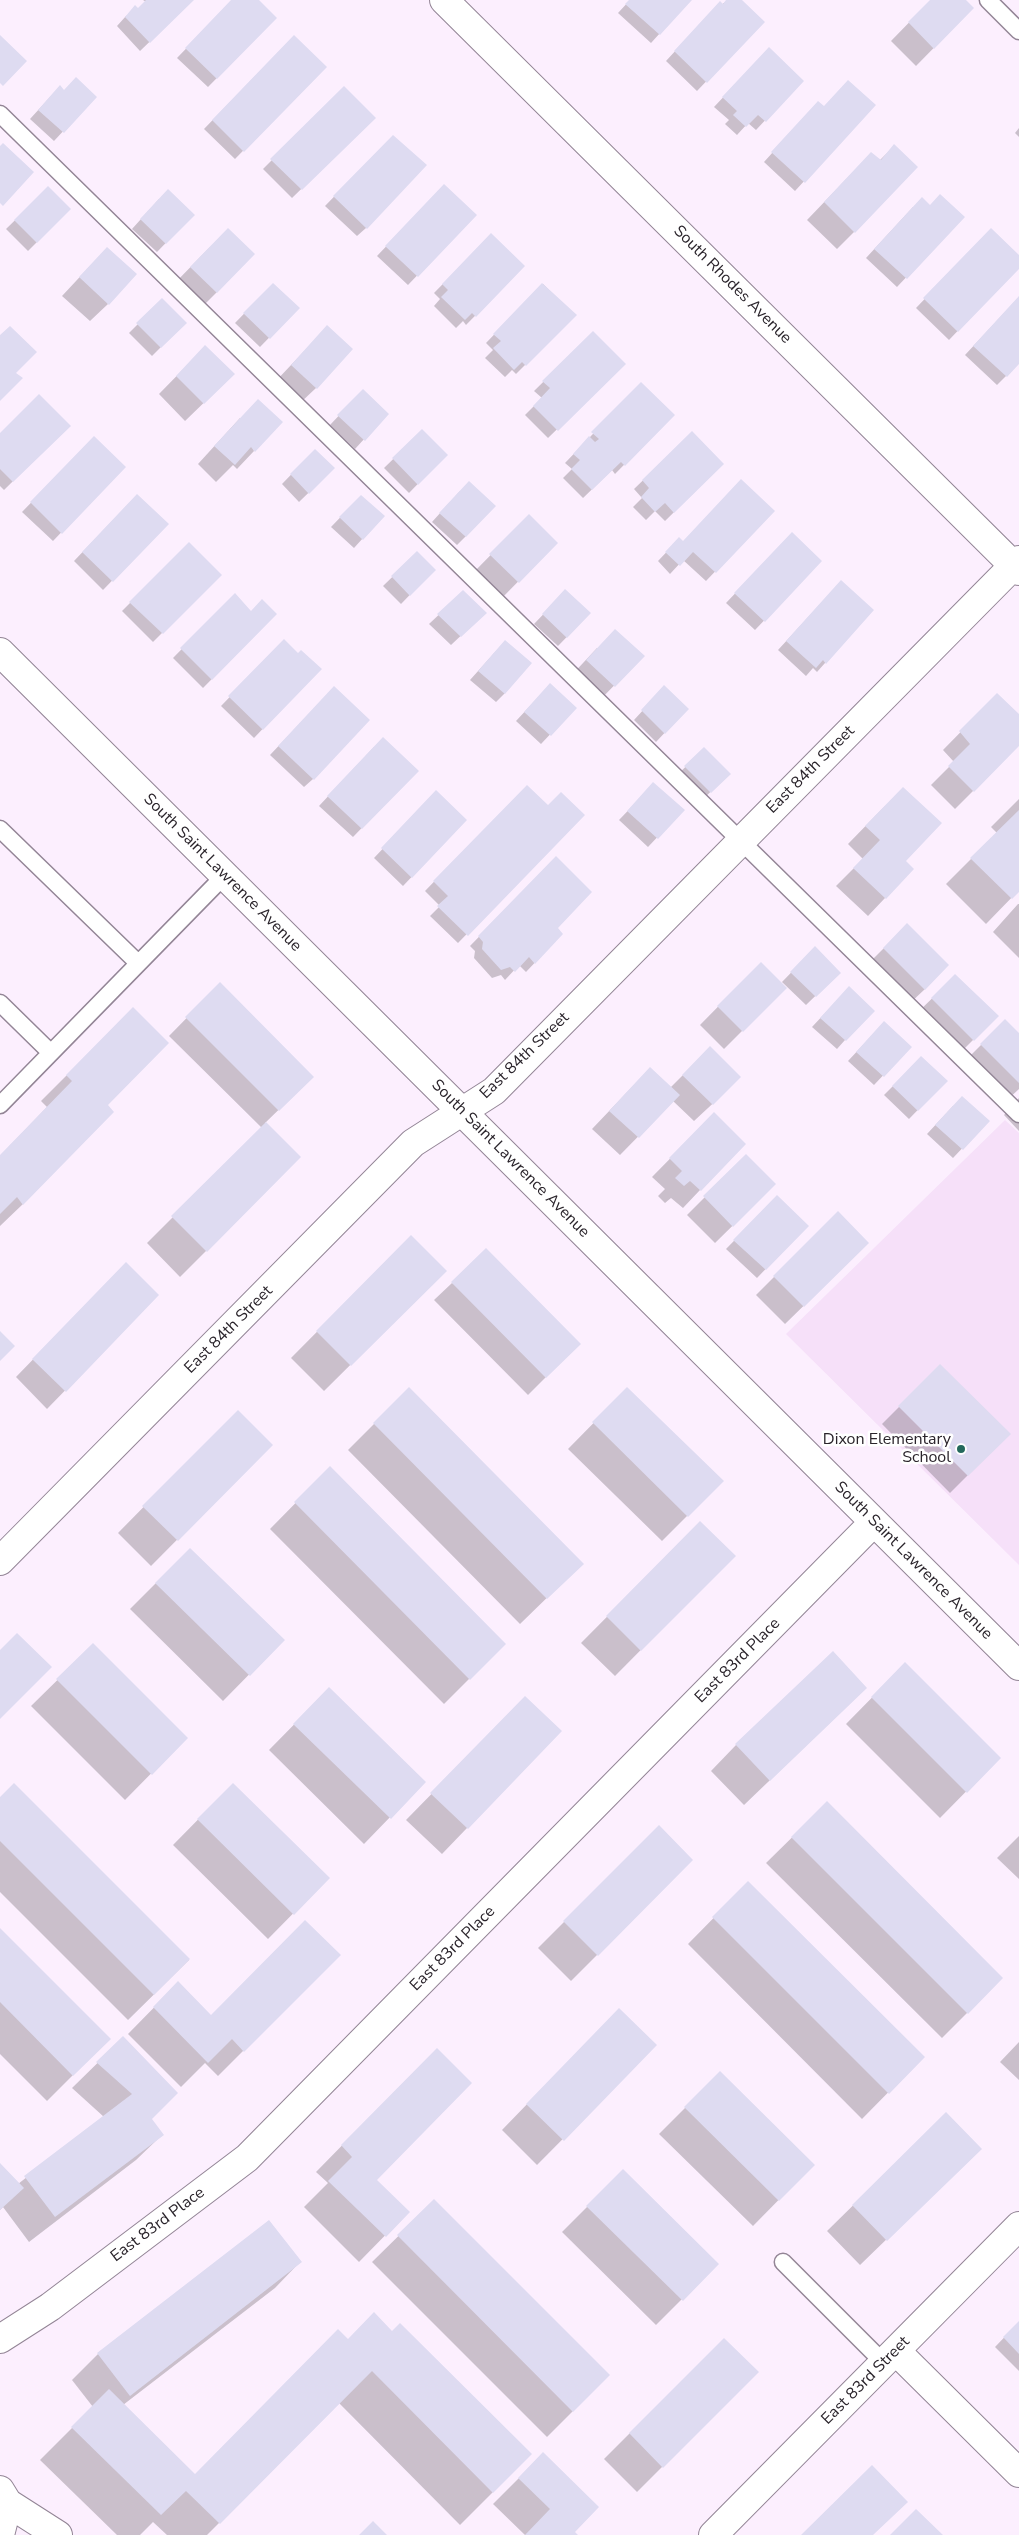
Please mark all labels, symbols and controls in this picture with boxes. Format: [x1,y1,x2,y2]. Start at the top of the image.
street label: South Rhodes Avenue [669,222,795,348]
street label: East 84th Street [763,722,859,818]
street label: South Saint Lawrence Avenue [139,790,305,956]
street label: East 84th Street [476,1009,574,1103]
street label: South Saint Lawrence Avenue [427,1076,593,1242]
street label: East 84th Street [181,1282,277,1378]
place label: Dixon Elementary School [823,1430,951,1468]
marker: Dixon Elementary School [955,1443,967,1455]
street label: South Saint Lawrence Avenue [830,1478,996,1644]
street label: East 83rd Place [691,1614,785,1708]
street label: East 83rd Place [406,1902,500,1996]
street label: East 83rd Place [107,2184,209,2266]
street label: East 83rd Street [818,2333,914,2429]

